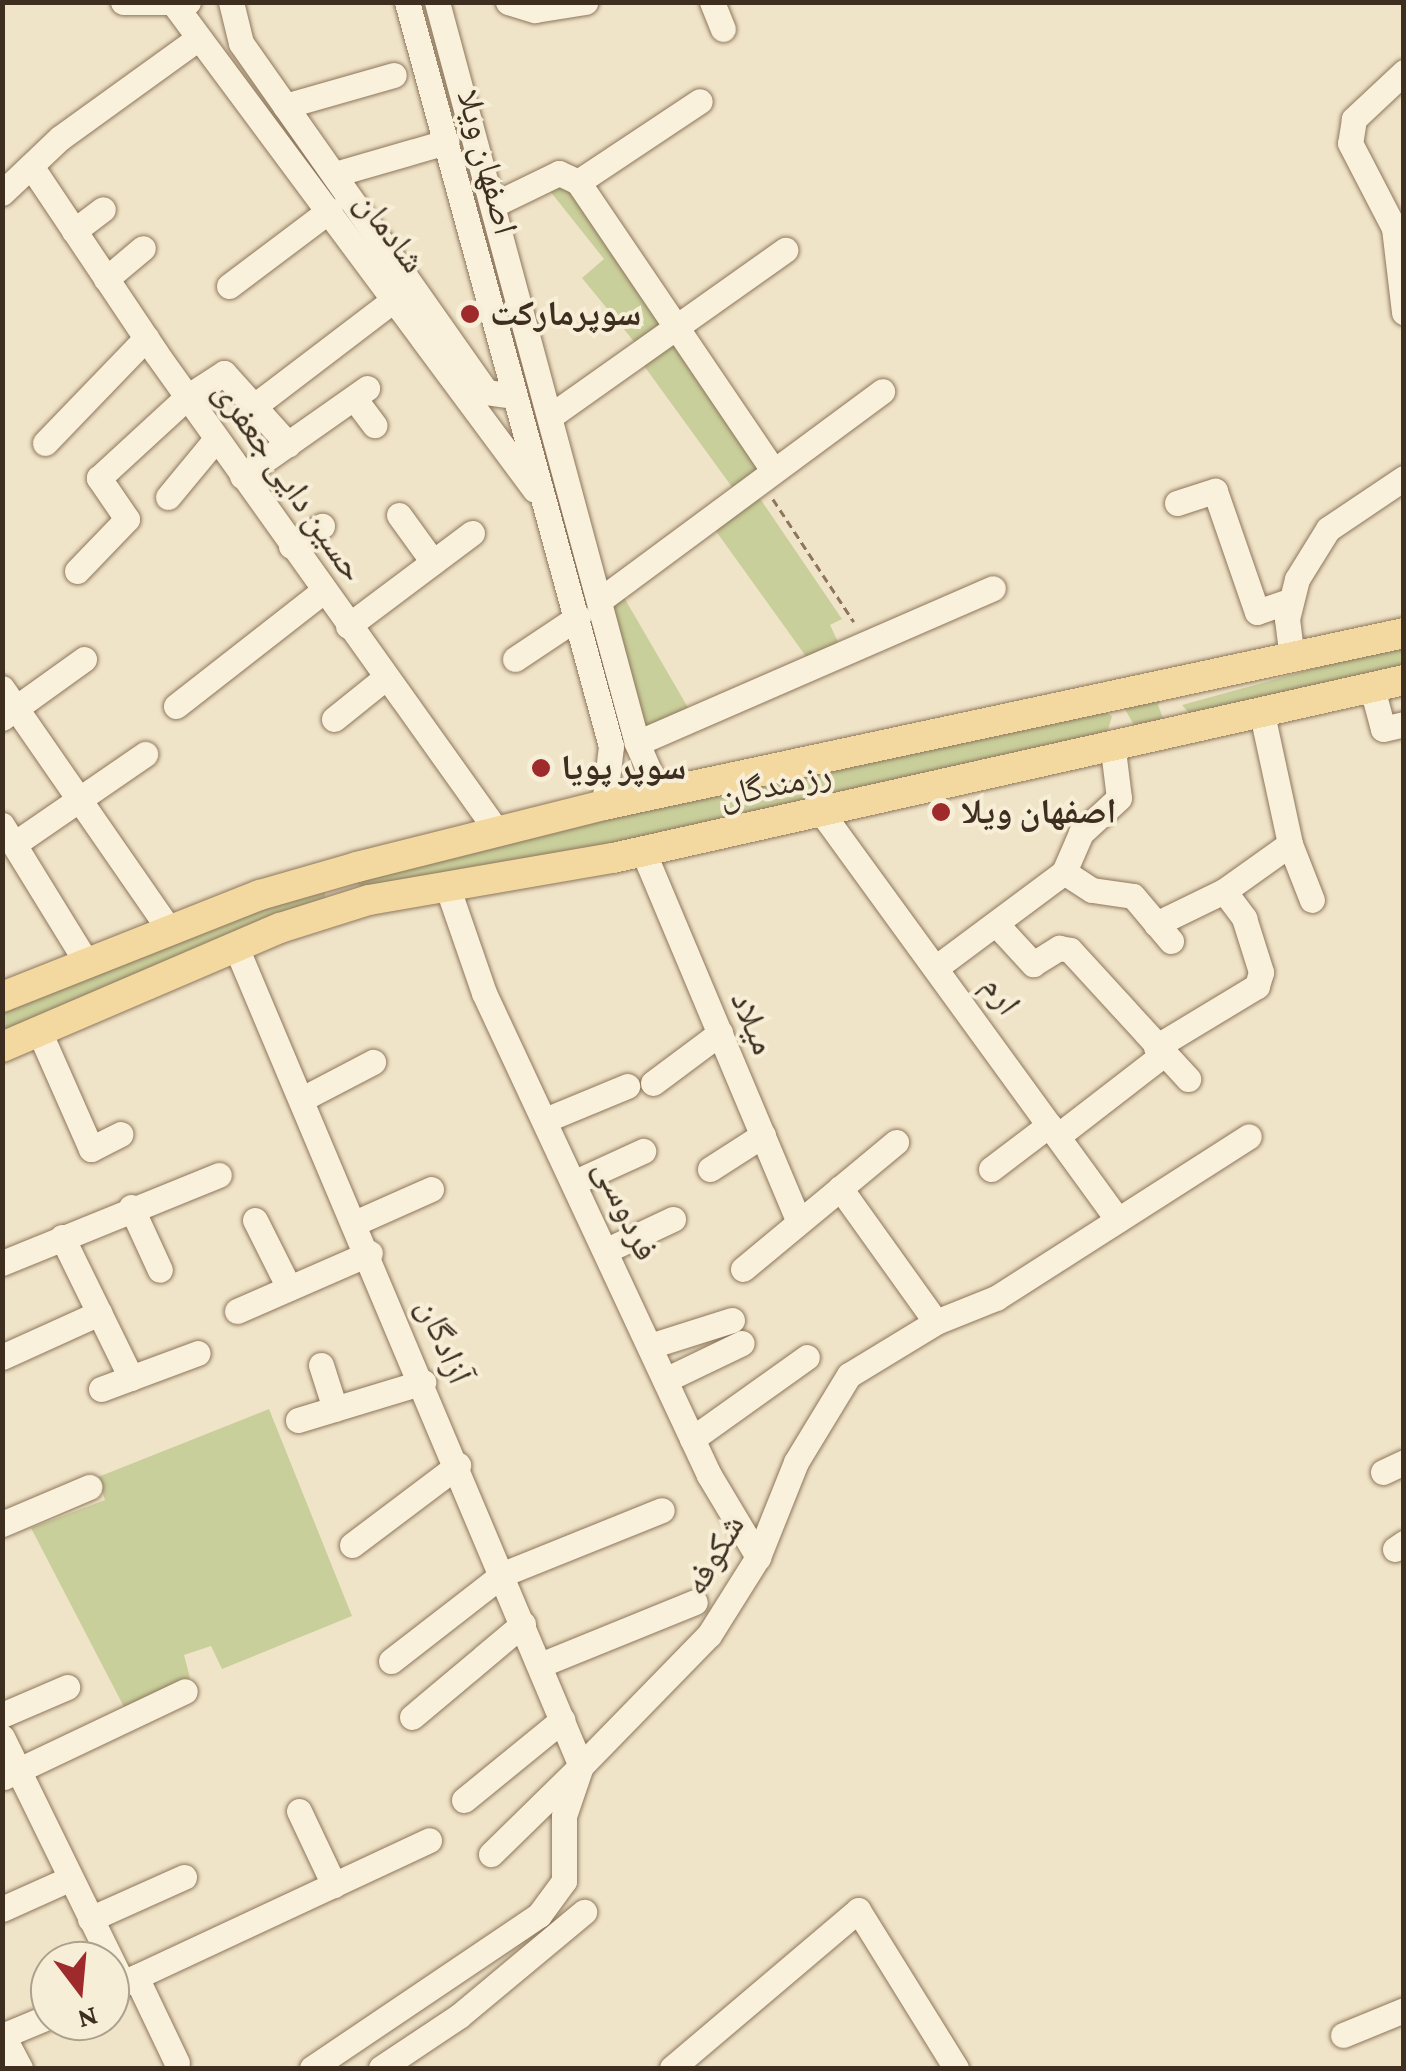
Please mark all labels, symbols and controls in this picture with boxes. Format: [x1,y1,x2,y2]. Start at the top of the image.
street label: اصفهان ویلا [448,85,526,239]
street label: شادمان [346,183,434,281]
place label: سوپرمارکت [490,293,641,335]
marker: سوپرمارکت [459,303,481,325]
street label: حسین دایی جعفری [204,372,374,590]
place label: سوپر پویا [561,747,686,789]
street label: رزمندگان [715,753,835,817]
marker: سوپر پویا [530,757,552,779]
place label: اصفهان ویلا [961,791,1117,833]
marker: اصفهان ویلا [930,801,952,823]
street label: ارم [973,967,1029,1023]
street label: میلاد [721,985,785,1061]
street label: فردوسی [584,1153,668,1267]
street label: آزادگان [407,1292,481,1390]
street label: شکوفه [674,1507,754,1603]
north arrow [30,1941,130,2041]
text: N [74,2001,101,2036]

